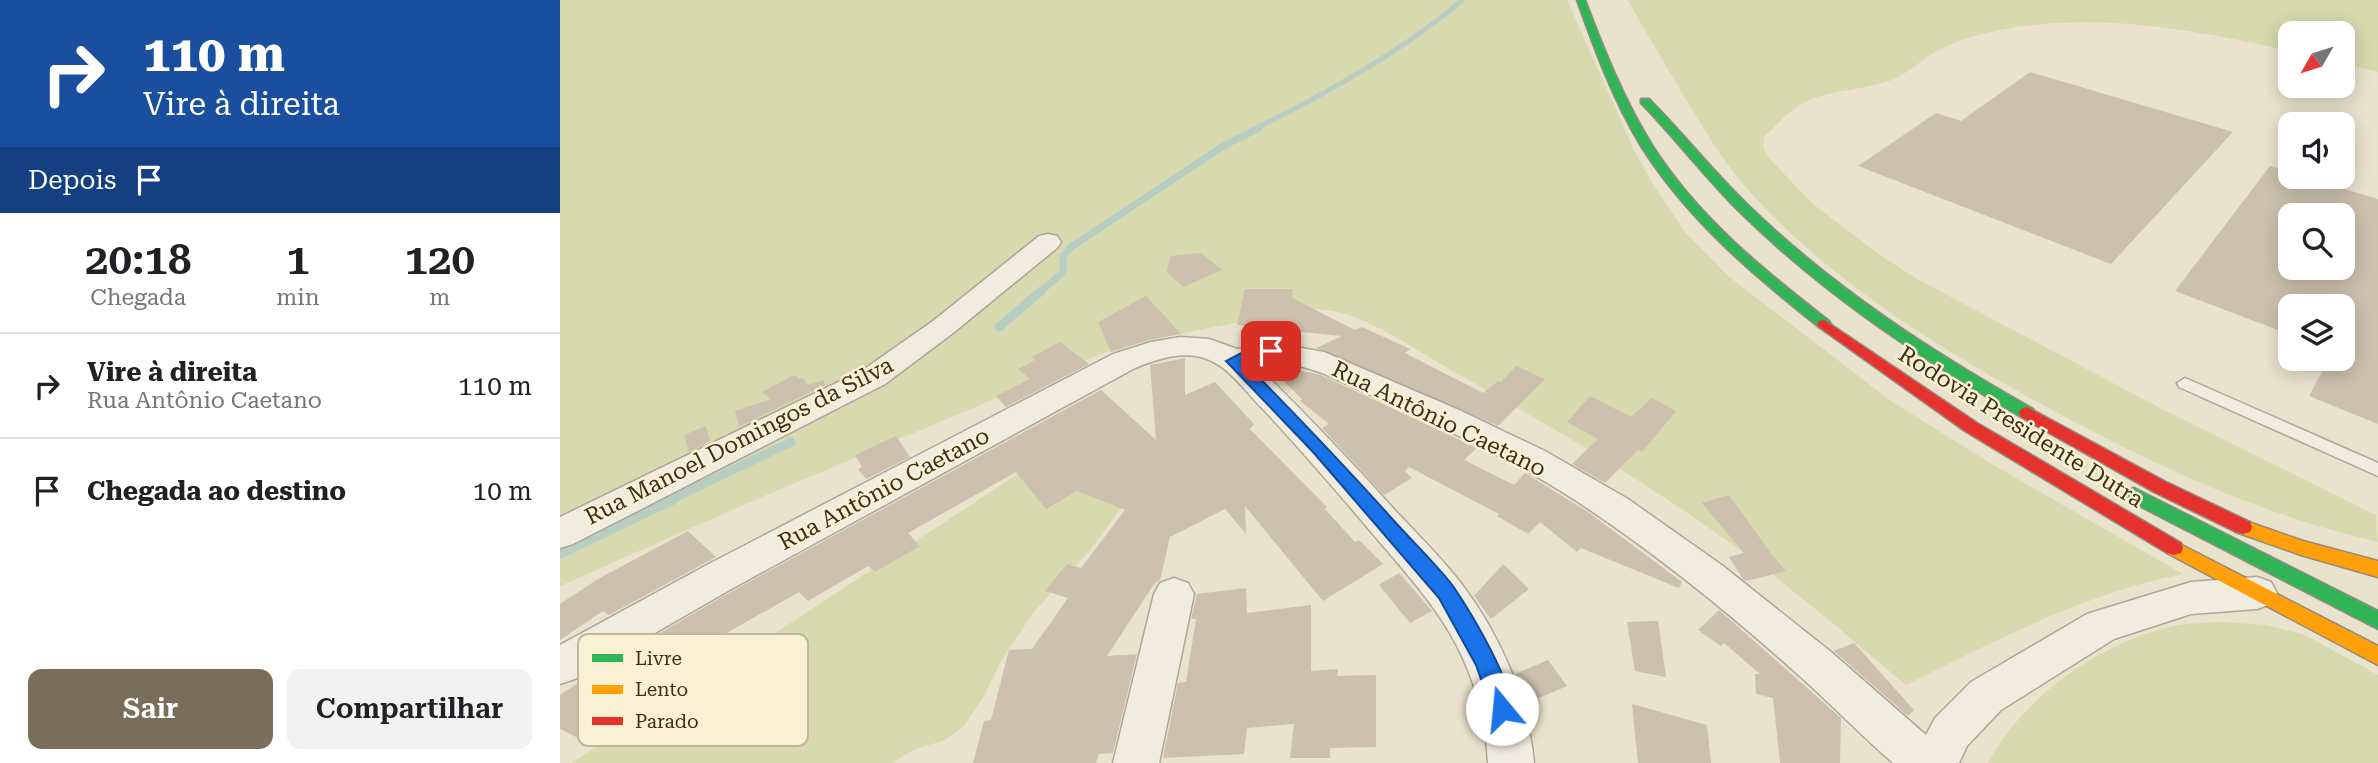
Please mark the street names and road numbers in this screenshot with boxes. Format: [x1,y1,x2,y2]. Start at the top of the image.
street label: Rodovia Presidente Dutra [1894,340,2149,514]
street label: Rua Manoel Domingos da Silva [580,351,898,531]
street label: Rua Antônio Caetano [1328,355,1550,483]
street label: Rua Antônio Caetano [774,422,994,556]

